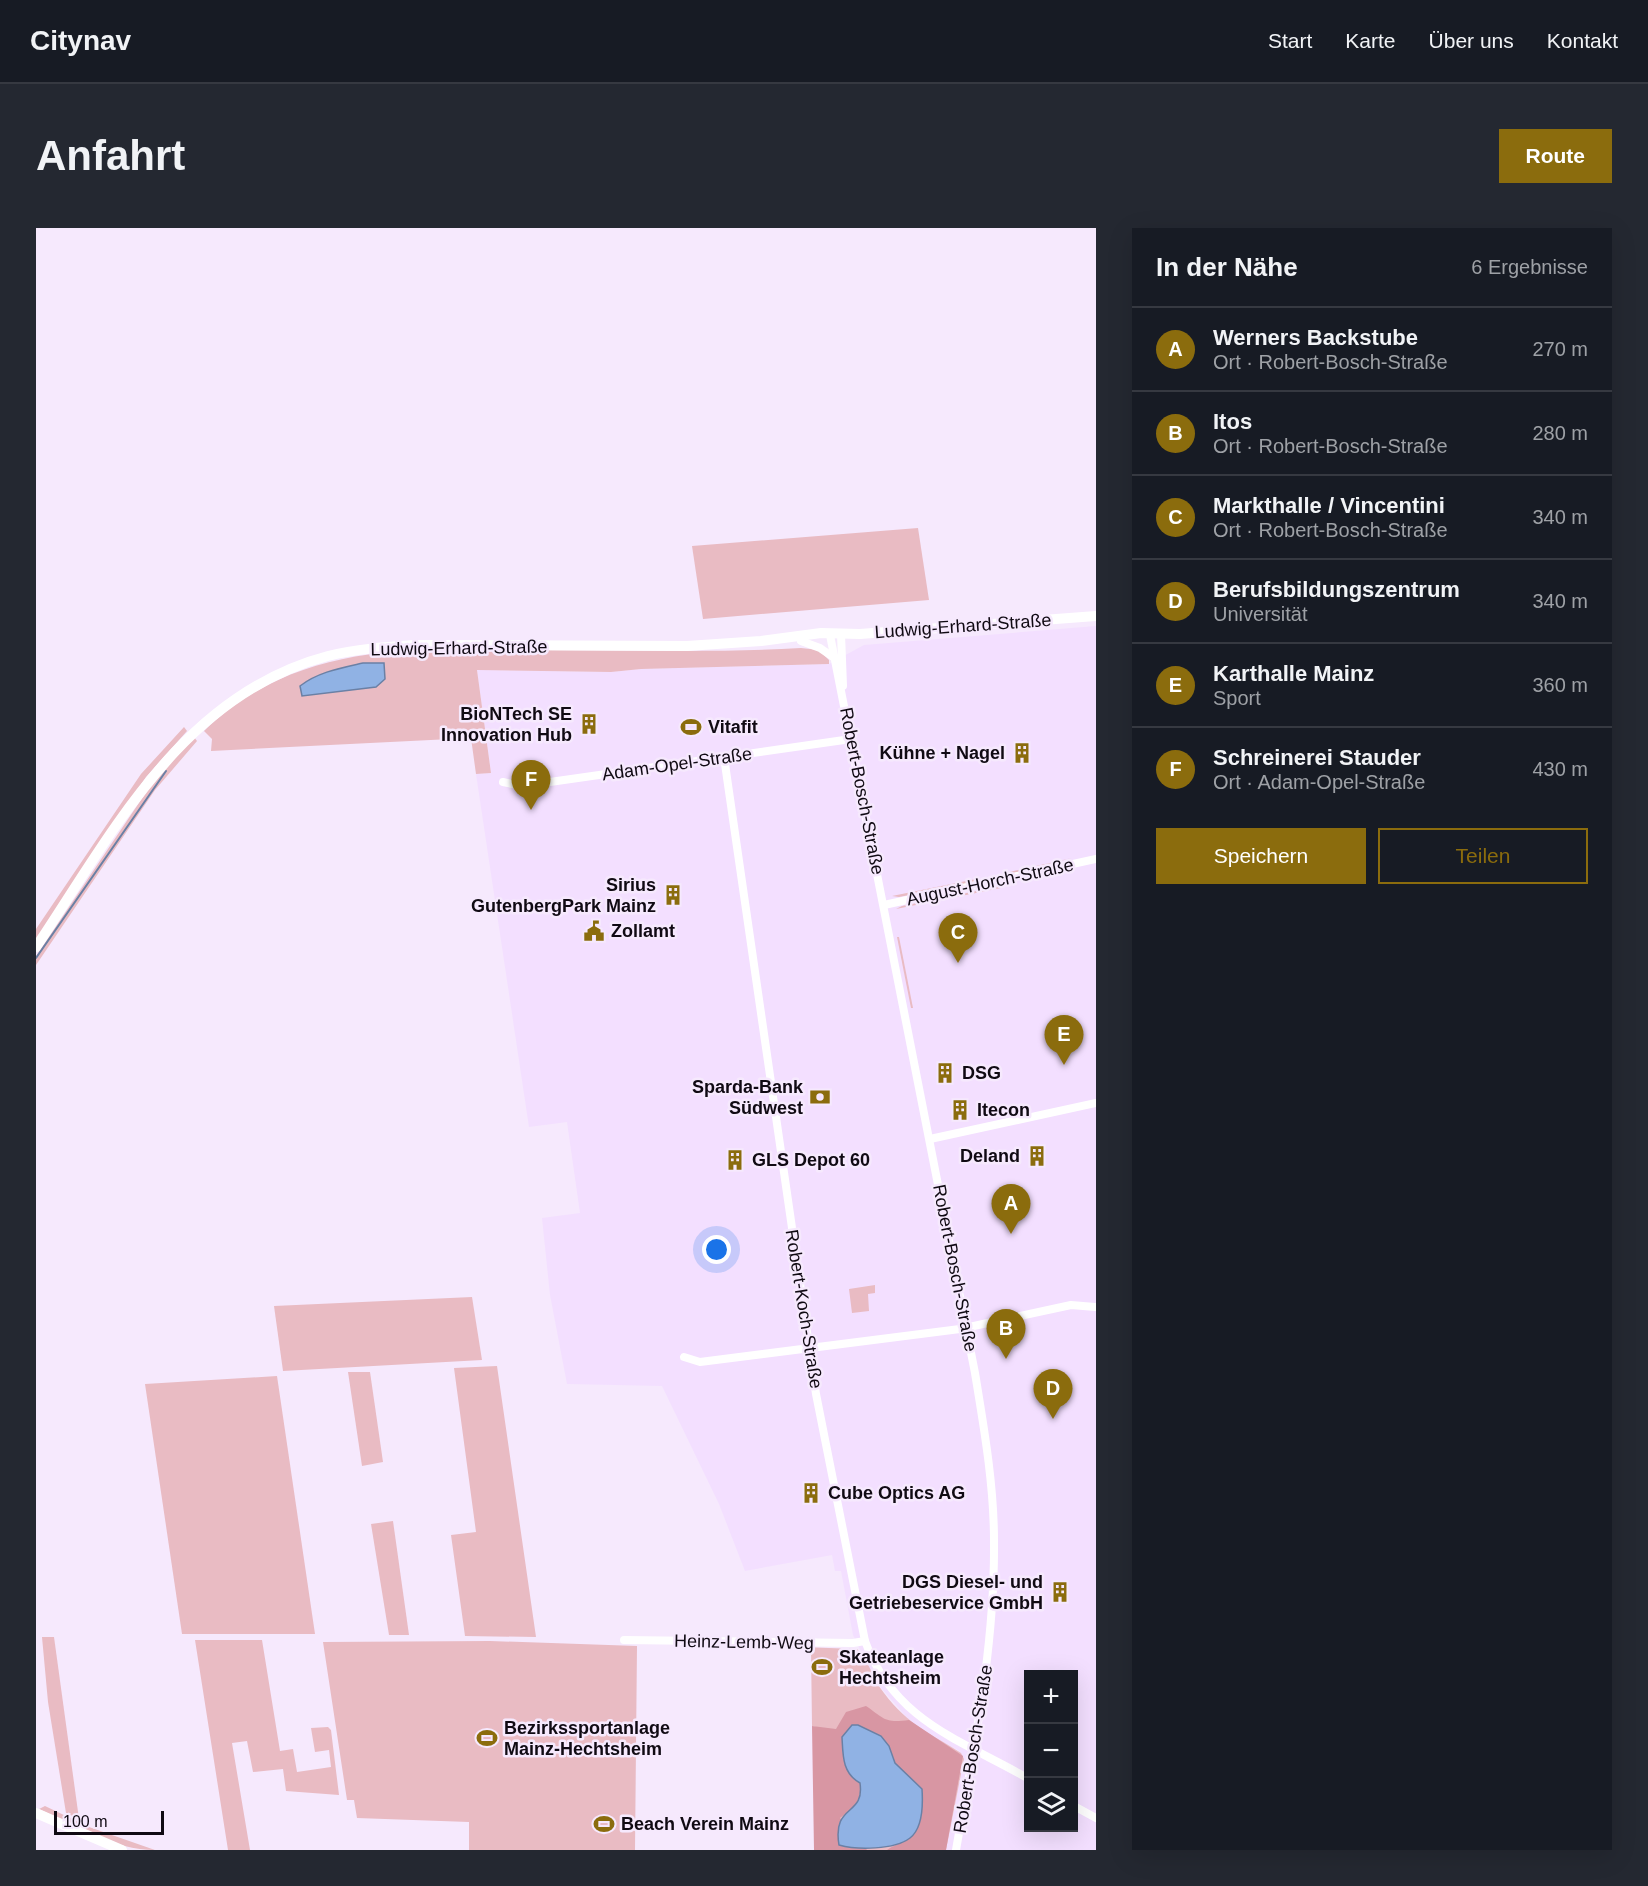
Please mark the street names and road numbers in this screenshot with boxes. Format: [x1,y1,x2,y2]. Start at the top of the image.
street label: Ludwig-Erhard-Straße [874,610,1052,642]
street label: Ludwig-Erhard-Straße [370,636,548,660]
street label: Robert-Bosch-Straße [836,706,888,876]
street label: Adam-Opel-Straße [601,744,753,784]
street label: August-Horch-Straße [905,855,1075,909]
street label: Robert-Bosch-Straße [929,1183,981,1353]
street label: Robert-Koch-Straße [782,1228,826,1390]
street label: Heinz-Lemb-Weg [674,1631,814,1653]
street label: Robert-Bosch-Straße [950,1663,996,1835]

